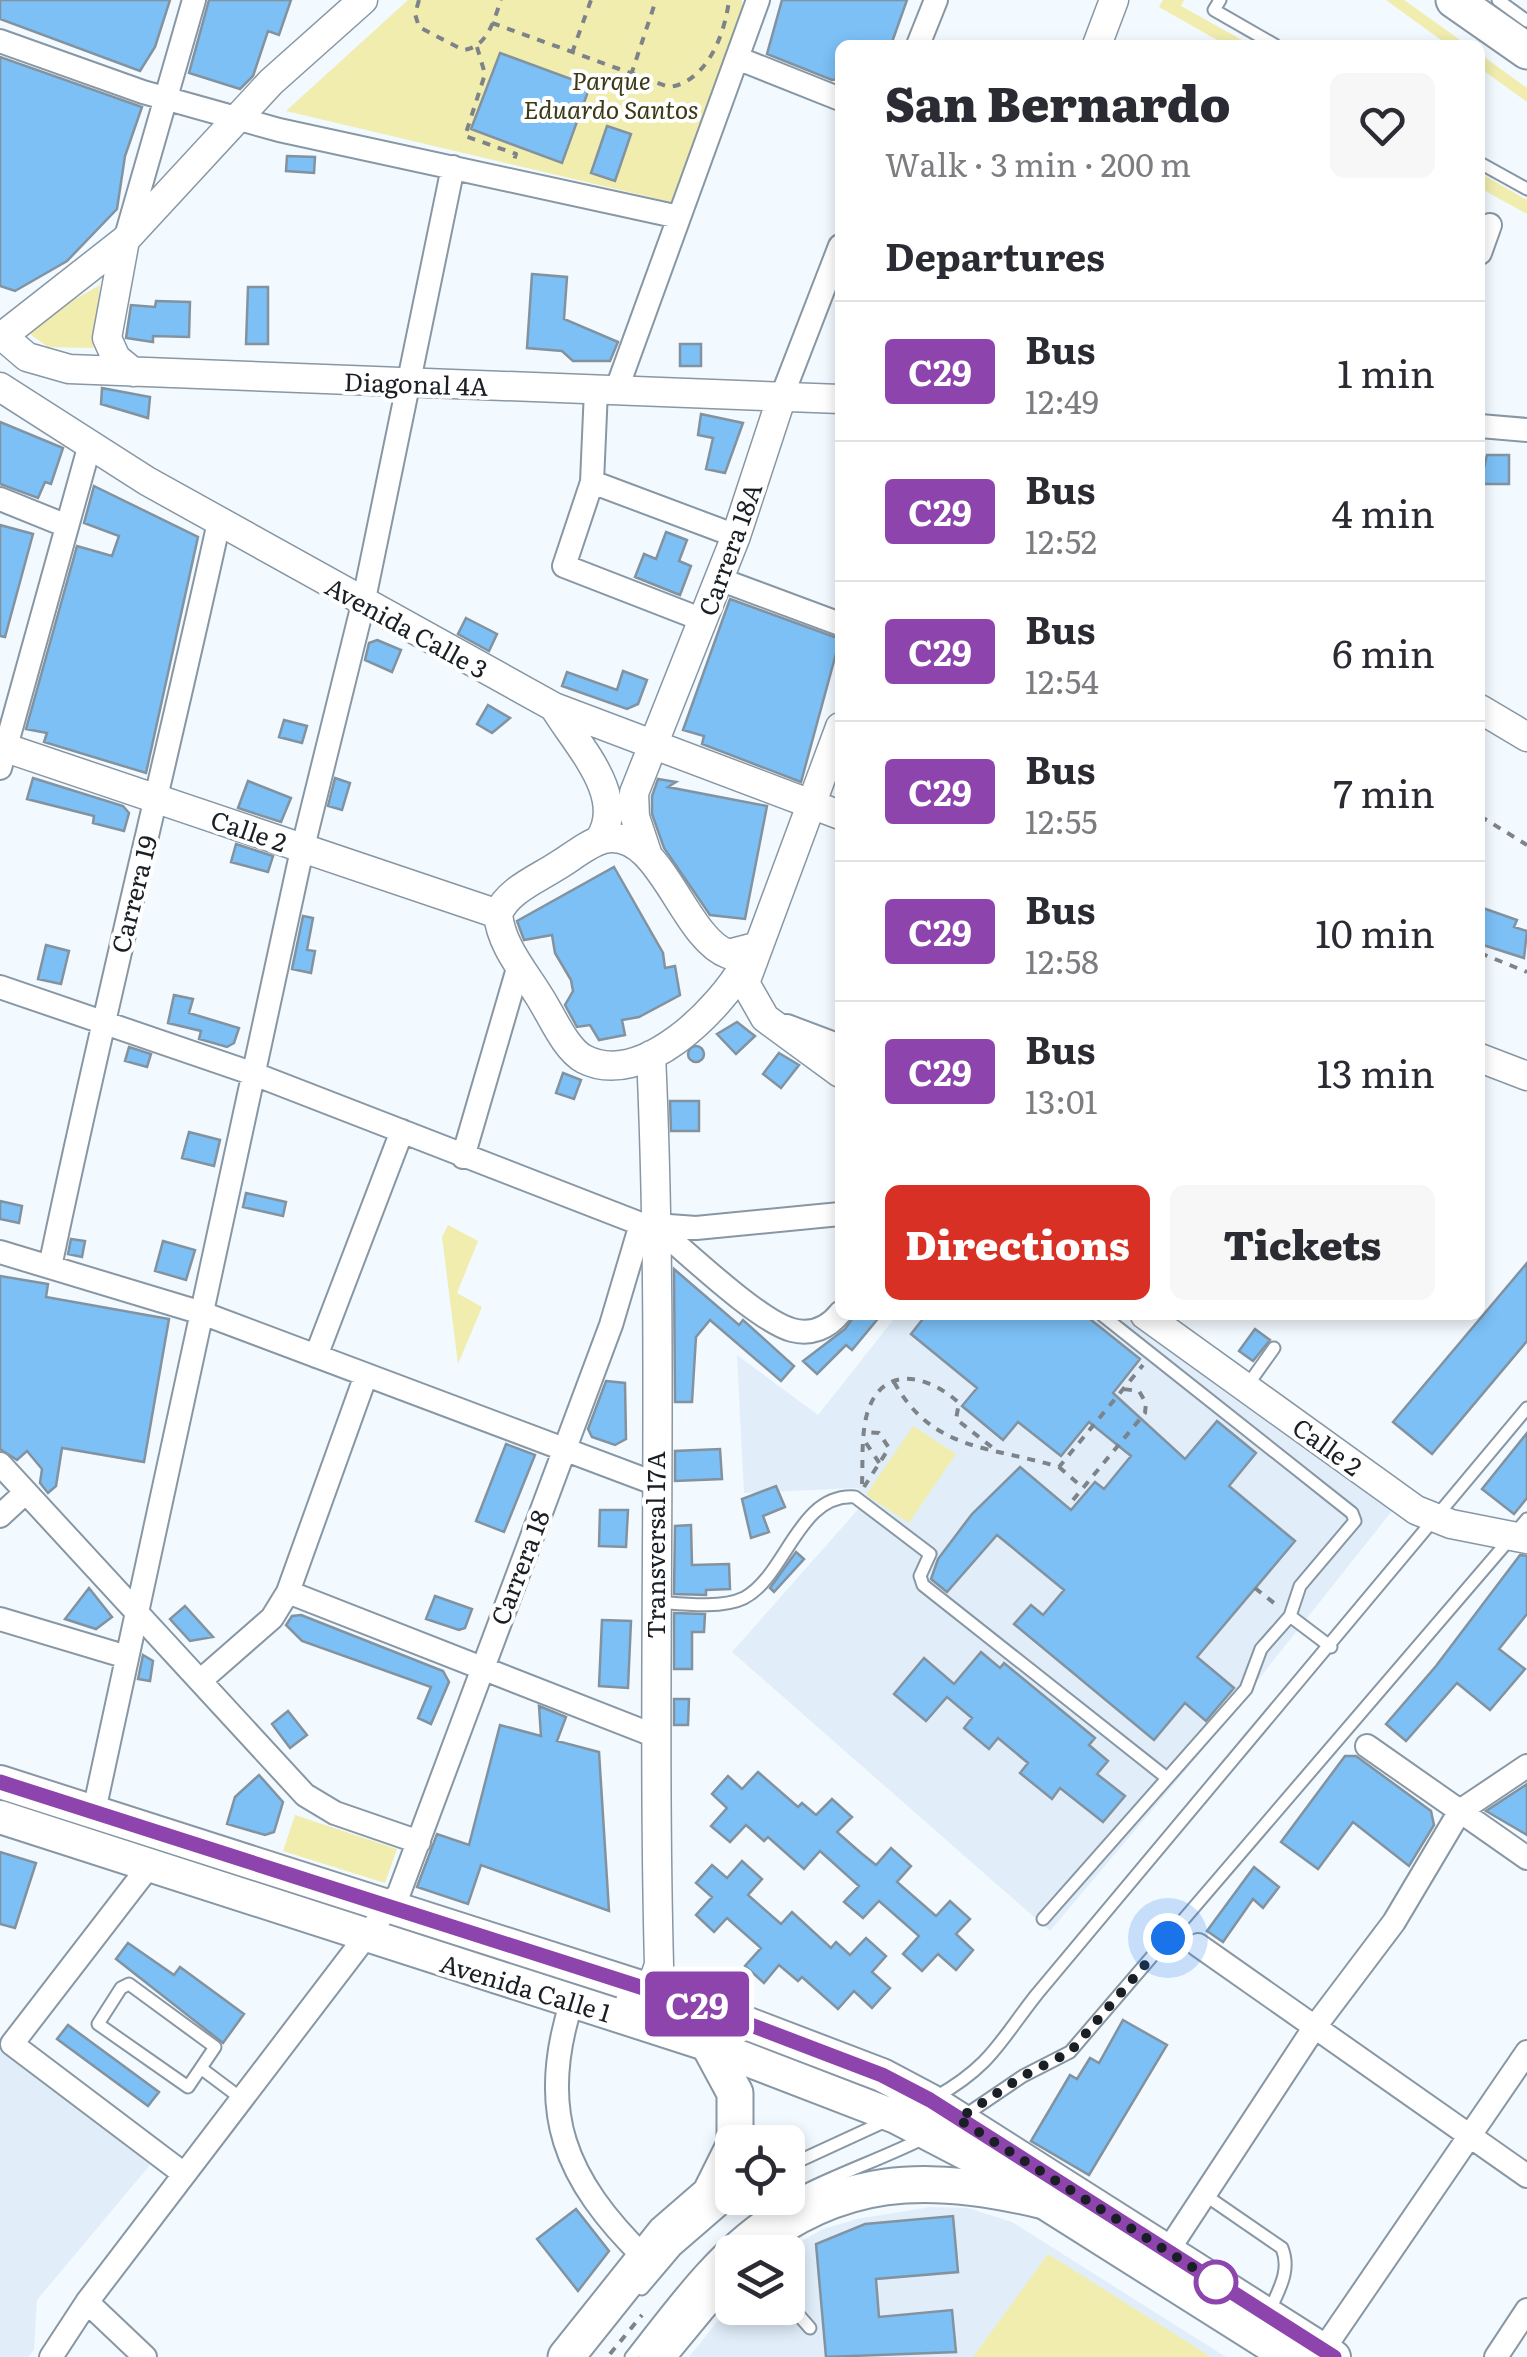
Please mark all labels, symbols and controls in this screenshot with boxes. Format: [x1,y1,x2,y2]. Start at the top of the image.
park label: Parque Eduardo Santos [523,61,699,127]
text: San Bernardo [885,66,1231,137]
button: heart [1330,73,1435,178]
text: Walk · 3 min · 200 m [885,139,1191,187]
text: Departures [885,226,1105,283]
text: Bus [1025,319,1096,376]
text: 1 min [1337,343,1435,400]
text: C29 [908,345,972,397]
street label: Diagonal 4A [343,362,489,404]
text: 12:49 [1025,376,1099,424]
text: Bus [1025,459,1096,516]
street label: Carrera 18A [688,477,770,621]
text: 4 min [1332,483,1435,540]
text: C29 [908,485,972,537]
text: 12:52 [1025,516,1097,564]
street label: Avenida Calle 3 [319,567,495,687]
text: Bus [1025,599,1096,656]
text: 6 min [1332,623,1435,680]
text: C29 [908,625,972,677]
text: 12:54 [1025,656,1099,704]
text: Bus [1025,739,1096,796]
text: 7 min [1333,763,1435,820]
text: C29 [908,765,972,817]
text: 12:55 [1025,796,1097,844]
street label: Calle 2 [206,800,292,860]
street label: Carrera 19 [101,831,165,957]
text: Bus [1025,879,1096,936]
text: 10 min [1315,903,1435,960]
text: C29 [908,905,972,957]
text: 12:58 [1025,936,1099,984]
text: Bus [1025,1019,1096,1076]
text: 13 min [1317,1043,1435,1100]
text: C29 [908,1045,972,1097]
text: 13:01 [1025,1076,1098,1124]
button: Directions [885,1185,1150,1300]
button: Tickets [1170,1185,1435,1300]
street label: Calle 2 [1286,1408,1370,1484]
street label: Transversal 17A [636,1451,673,1639]
street label: Carrera 18 [480,1504,558,1630]
your location [1143,1913,1193,1963]
street label: Avenida Calle 1 [436,1943,616,2031]
line badge: C29 [640,1972,754,2036]
text: C29 [665,1978,729,2030]
map controls [715,2125,805,2325]
button: locate [715,2125,805,2215]
button: layers [715,2235,805,2325]
unlabelled marker [1195,2261,1237,2303]

